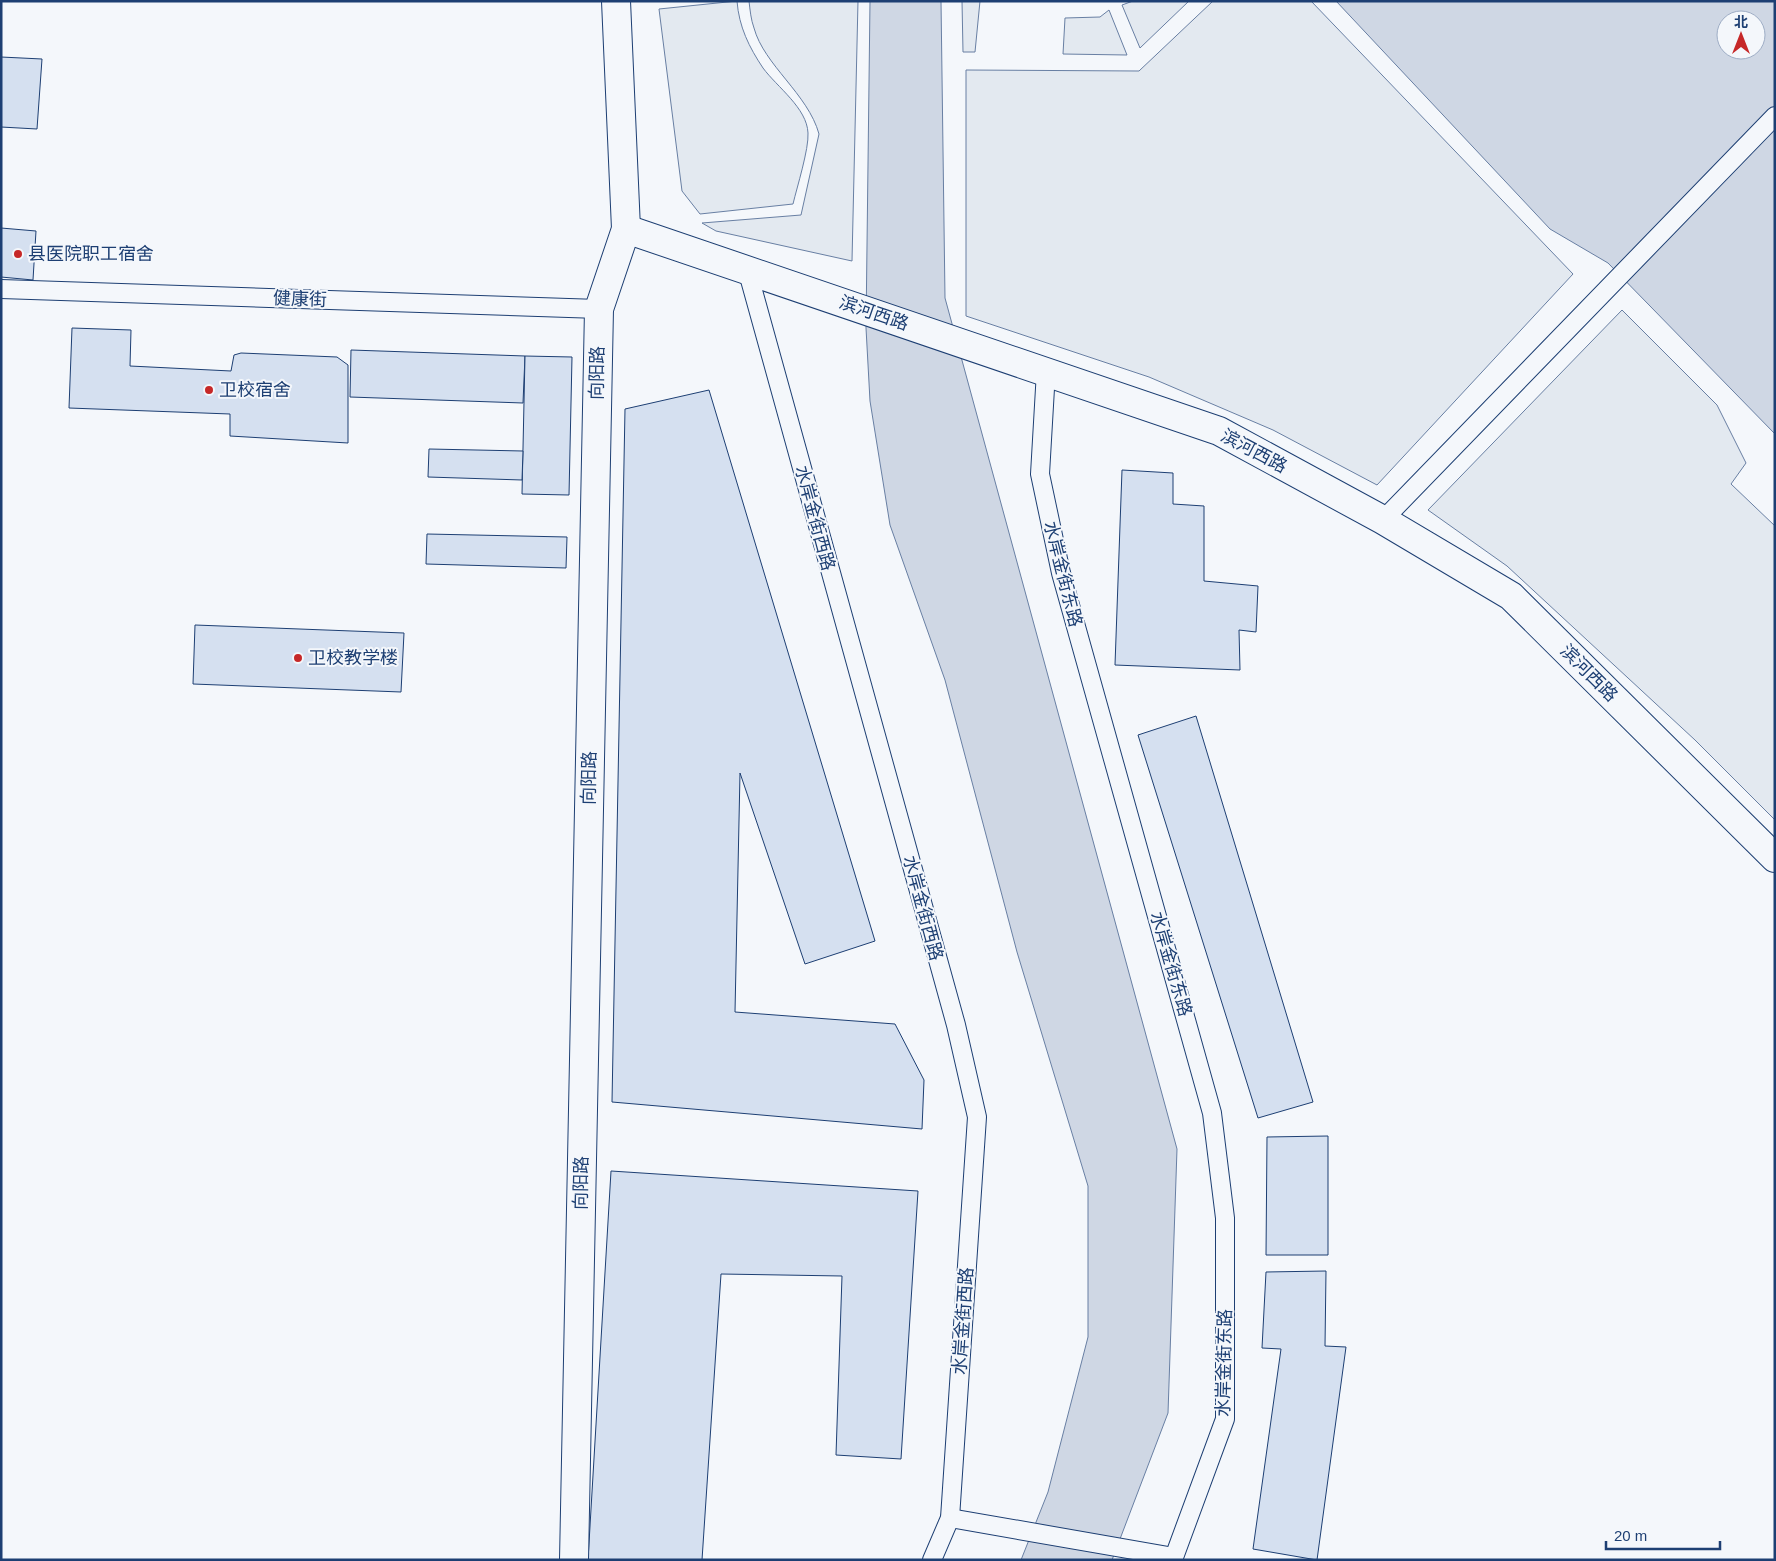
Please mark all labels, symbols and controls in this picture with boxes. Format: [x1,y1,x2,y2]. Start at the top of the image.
north arrow [1716,10,1766,60]
text: 北 [1734,14,1748,30]
place label: 县医院职工宿舍 [28,244,154,264]
marker: 县医院职工宿舍 [12,248,24,260]
street label: 健康街 [273,288,327,310]
street label: 滨河西路 [837,292,911,334]
street label: 向阳路 [587,346,607,400]
place label: 卫校宿舍 [219,380,291,400]
marker: 卫校宿舍 [203,384,215,396]
street label: 滨河西路 [1218,425,1290,477]
street label: 水岸金街西路 [791,463,839,573]
street label: 水岸金街东路 [1040,519,1086,629]
street label: 滨河西路 [1556,640,1622,706]
place label: 卫校教学楼 [308,648,398,668]
marker: 卫校教学楼 [292,652,304,664]
street label: 向阳路 [579,751,599,805]
street label: 水岸金街西路 [899,853,947,963]
street label: 水岸金街东路 [1147,909,1195,1019]
street label: 向阳路 [571,1156,591,1210]
street label: 水岸金街西路 [949,1266,977,1376]
street label: 水岸金街东路 [1213,1309,1235,1417]
scale bar [1606,1518,1720,1550]
text: 20 m [1614,1527,1647,1544]

